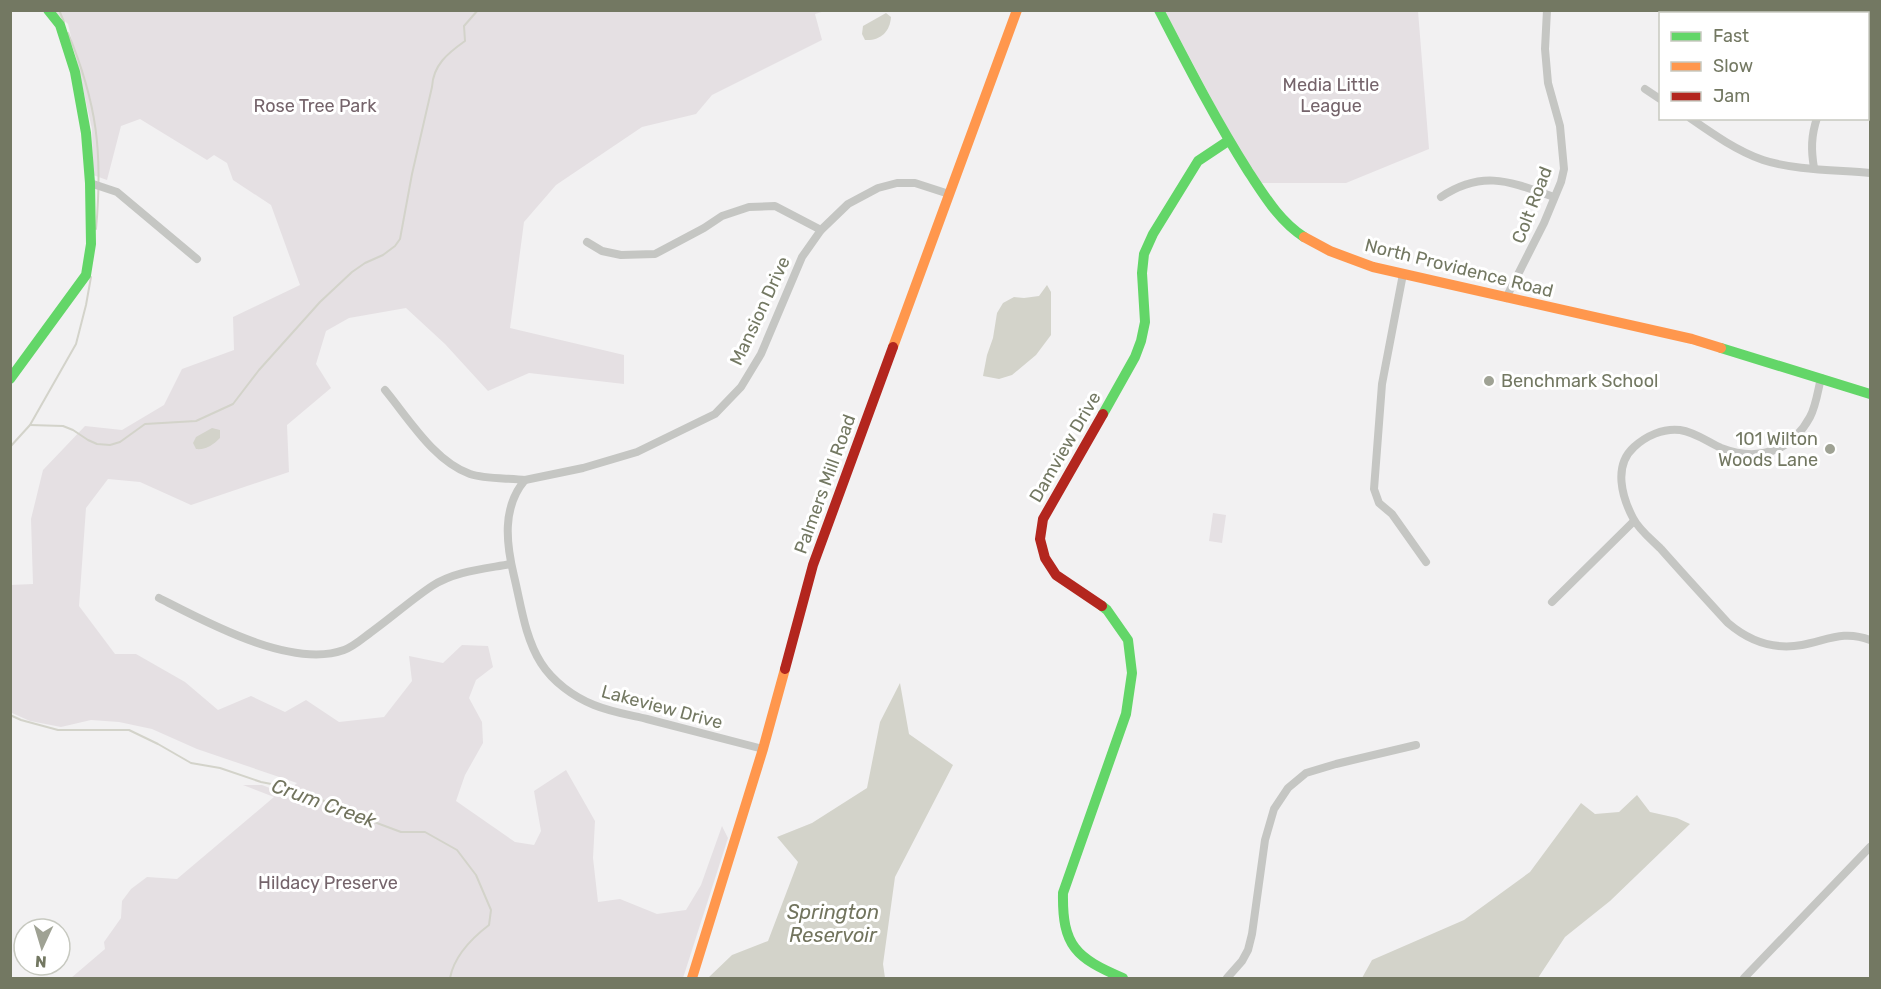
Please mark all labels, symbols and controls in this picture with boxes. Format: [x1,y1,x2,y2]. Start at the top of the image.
legend [1659,12,1869,120]
text: Fast [1713,25,1749,47]
text: Slow [1713,55,1753,77]
park label: Media Little League [1283,74,1379,117]
text: Jam [1713,85,1750,107]
park label: Rose Tree Park [254,95,377,117]
street label: Colt Road [1507,163,1557,247]
street label: North Providence Road [1363,234,1555,302]
street label: Mansion Drive [725,253,795,369]
place label: Benchmark School [1501,370,1658,392]
marker: Benchmark School [1482,374,1496,388]
street label: Damview Drive [1024,388,1106,506]
street label: Palmers Mill Road [790,411,860,557]
place label: 101 Wilton Woods Lane [1718,428,1818,471]
marker: 101 Wilton Woods Lane [1823,442,1837,456]
street label: Lakeview Drive [599,680,725,734]
water label: Crum Creek [269,773,380,833]
park label: Hildacy Preserve [258,872,398,894]
water label: Springton Reservoir [787,900,879,947]
north arrow [12,917,72,977]
text: N [35,952,47,971]

